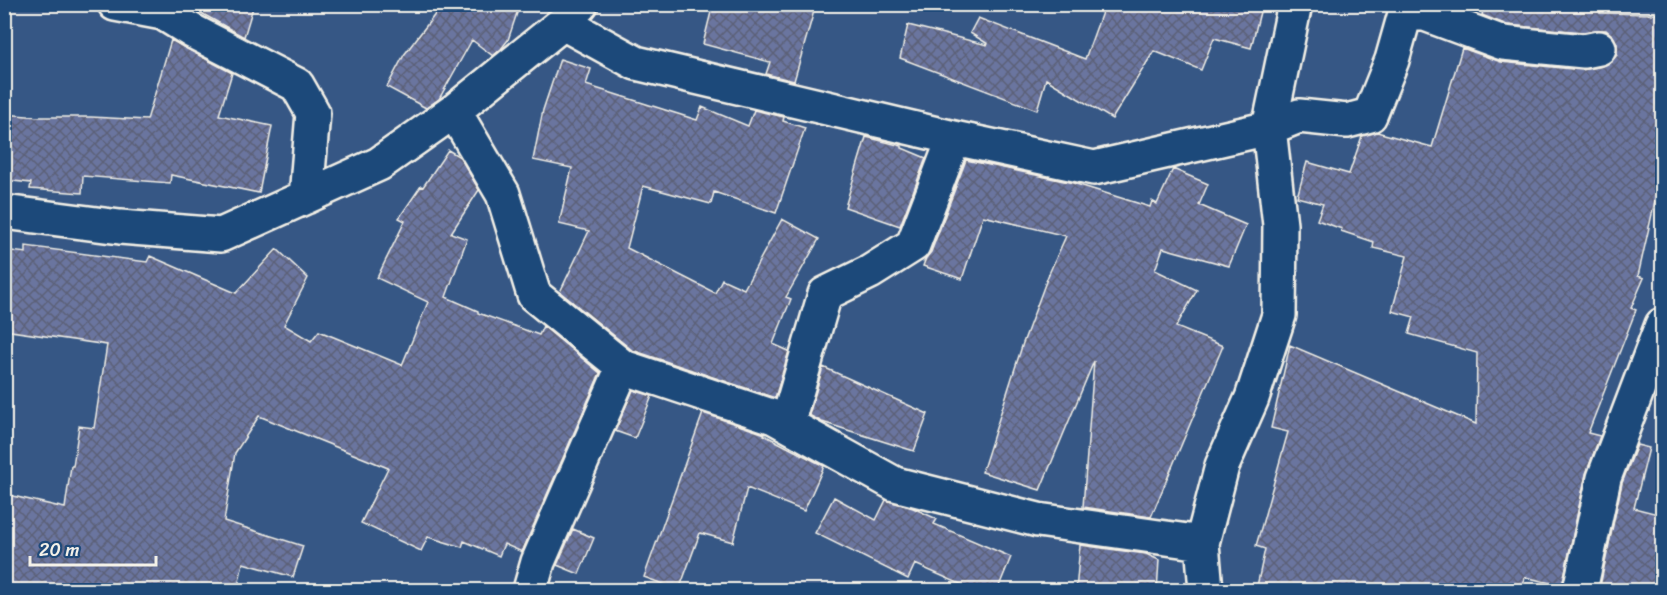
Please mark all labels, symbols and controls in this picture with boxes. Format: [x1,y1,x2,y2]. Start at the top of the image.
scale bar [30,529,156,567]
text: 20 m [39,534,79,566]

